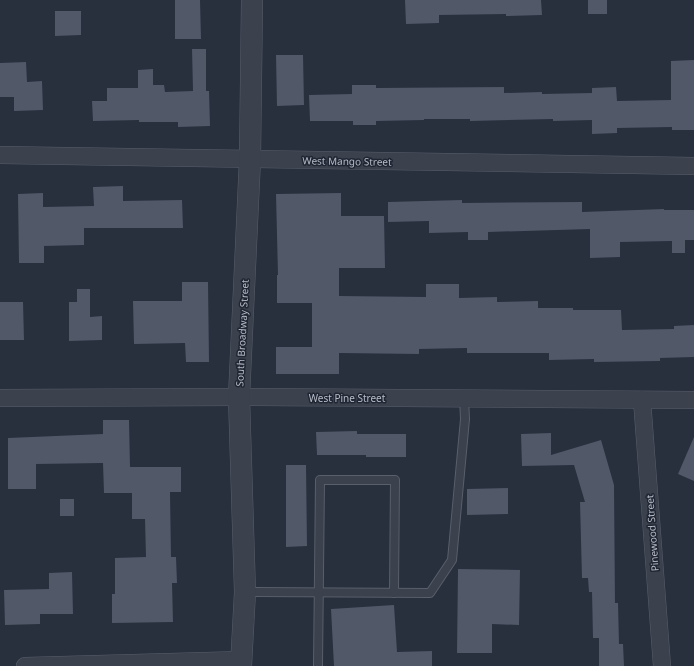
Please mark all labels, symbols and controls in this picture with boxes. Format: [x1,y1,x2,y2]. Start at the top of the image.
street label: West Mango Street [302,153,392,169]
street label: South Broadway Street [232,279,252,387]
street label: West Pine Street [309,391,386,405]
street label: Pinewood Street [642,494,662,572]

